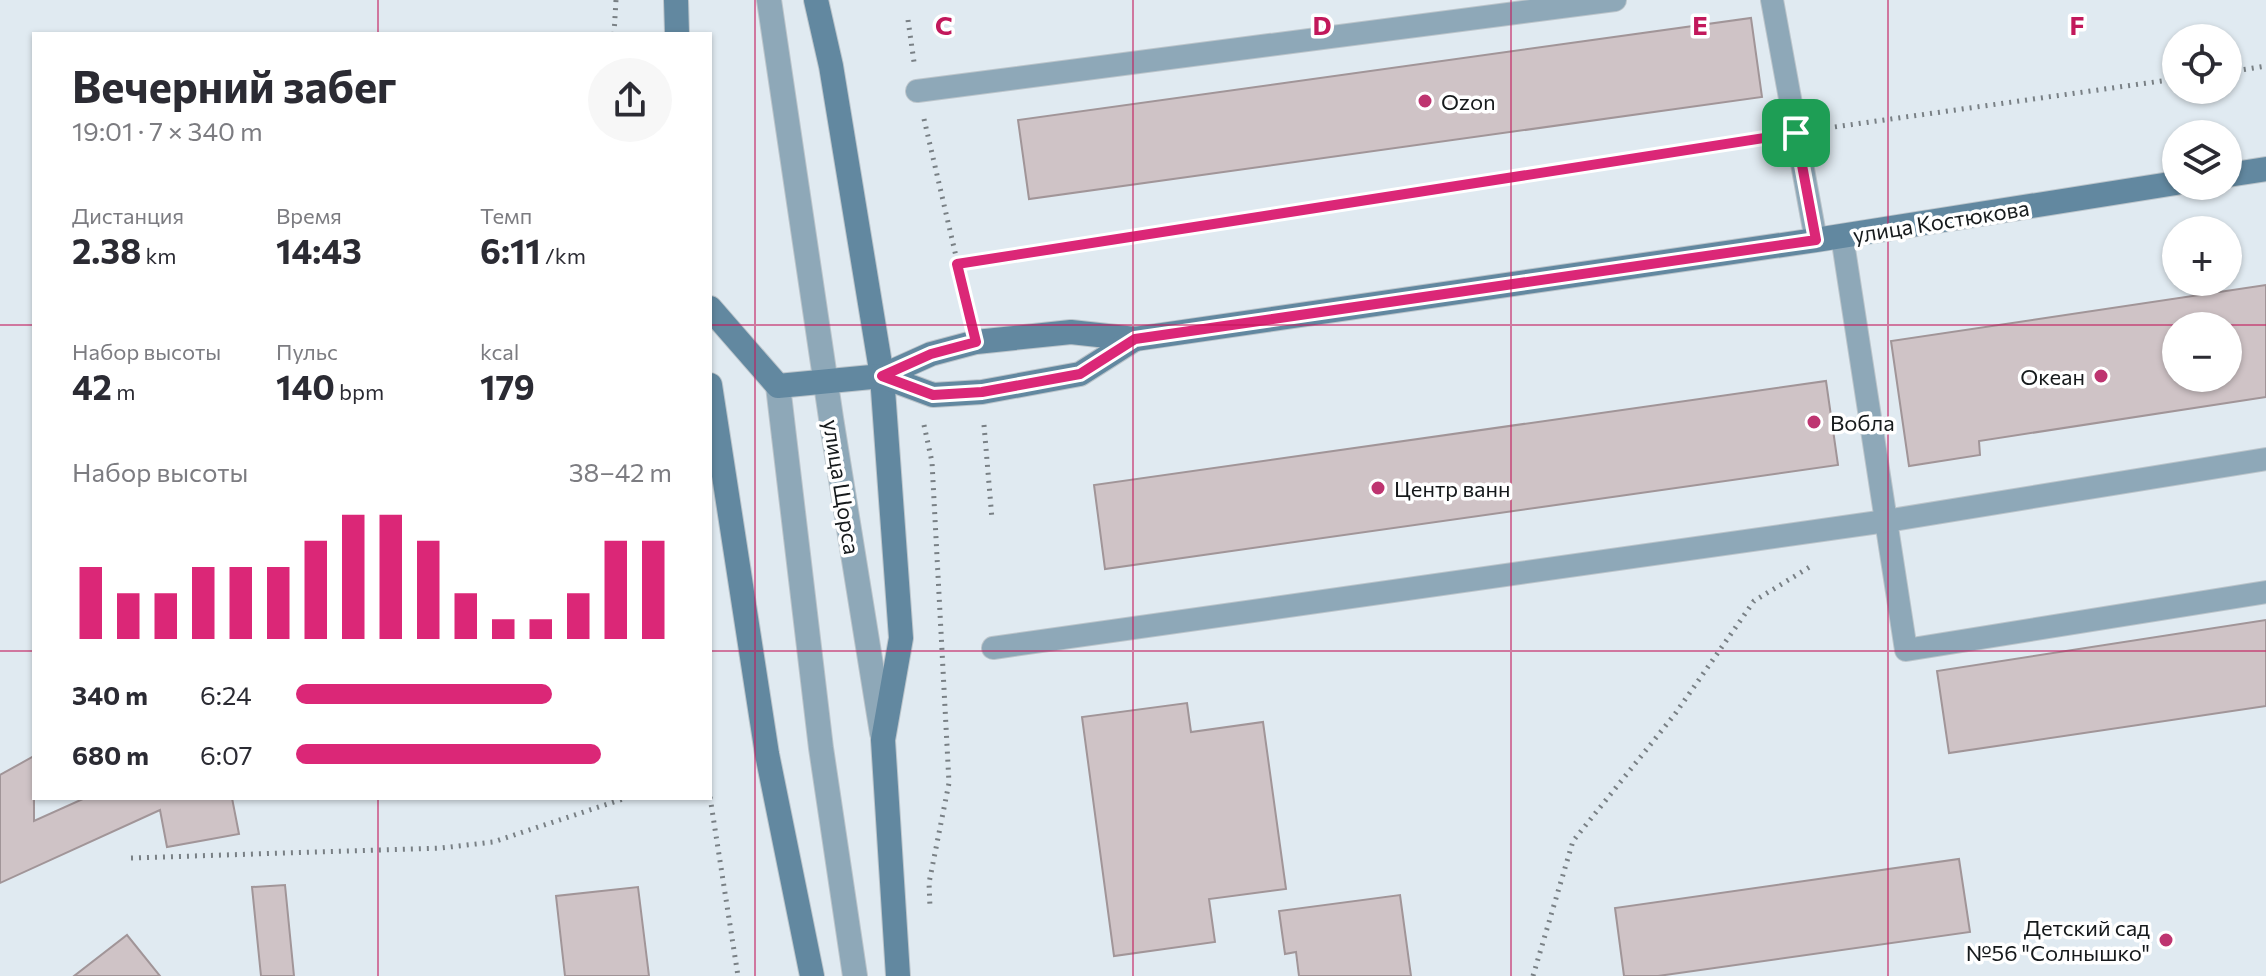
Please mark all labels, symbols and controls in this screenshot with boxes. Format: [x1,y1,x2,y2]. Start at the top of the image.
text: C [935,9,953,40]
text: D [1312,9,1332,40]
text: E [1692,9,1708,40]
text: F [2069,9,2085,40]
map controls [2162,24,2242,392]
button: locate [2162,24,2242,104]
text: Вечерний забег [72,58,397,112]
button: share [588,58,672,142]
place label: Ozon [1441,88,1496,115]
marker: Ozon [1416,92,1434,110]
pin [1762,99,1830,167]
icon: arrive [1774,111,1818,155]
text: 19:01 · 7 × 340 m [72,115,263,146]
button: layers [2162,120,2242,200]
street label: улица Костюкова [1851,194,2031,248]
text: Дистанция [72,202,184,229]
text: Время [276,202,342,229]
text: Темп [480,202,532,229]
button: + [2162,216,2242,296]
text: 2.38 [72,229,141,271]
text: 14:43 [276,229,362,271]
text: 6:11 [480,229,541,271]
text: km [141,242,177,269]
text: /km [541,242,586,269]
button: − [2162,312,2242,392]
text: Набор высоты [72,338,221,365]
text: Пульс [276,338,338,365]
text: kcal [480,338,519,365]
place label: Океан [2020,363,2085,390]
text: 42 [72,365,112,407]
text: 140 [276,365,335,407]
text: 179 [480,365,535,407]
marker: Океан [2092,367,2110,385]
text: m [112,378,135,405]
text: bpm [335,378,384,405]
place label: Вобла [1830,409,1895,436]
marker: Вобла [1805,413,1823,431]
street label: улица Щорса [818,418,866,556]
text: Набор высоты [72,456,248,487]
text: 38–42 m [569,456,672,487]
place label: Центр ванн [1394,475,1511,502]
marker: Центр ванн [1369,479,1387,497]
text: 340 m [72,679,148,710]
text: 6:24 [200,679,252,710]
text: 680 m [72,739,149,770]
text: 6:07 [200,739,253,770]
place label: Детский сад №56 "Солнышко" [1966,914,2150,966]
marker: Детский сад №56 "Солнышко" [2157,931,2175,949]

